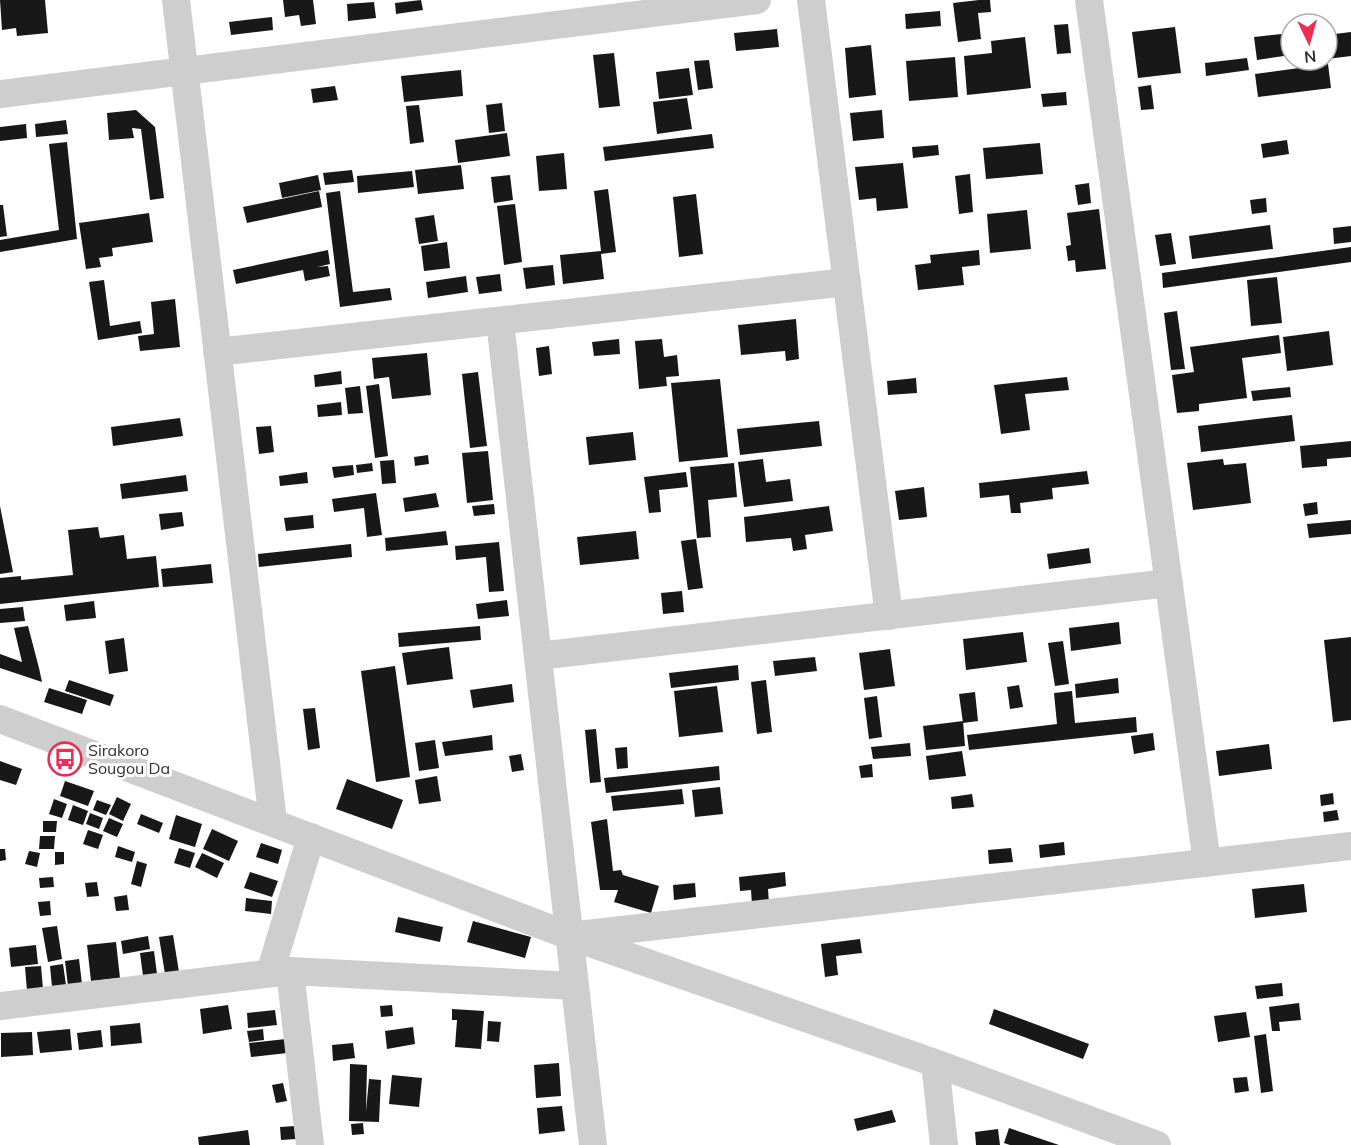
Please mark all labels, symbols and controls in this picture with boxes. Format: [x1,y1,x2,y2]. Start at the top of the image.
north arrow [1279,12,1339,72]
text: N [1303,46,1317,67]
place label: Sirakoro Sougou Da [88,740,170,778]
bus stop icon: Sirakoro Sougou Da [47,741,83,777]

